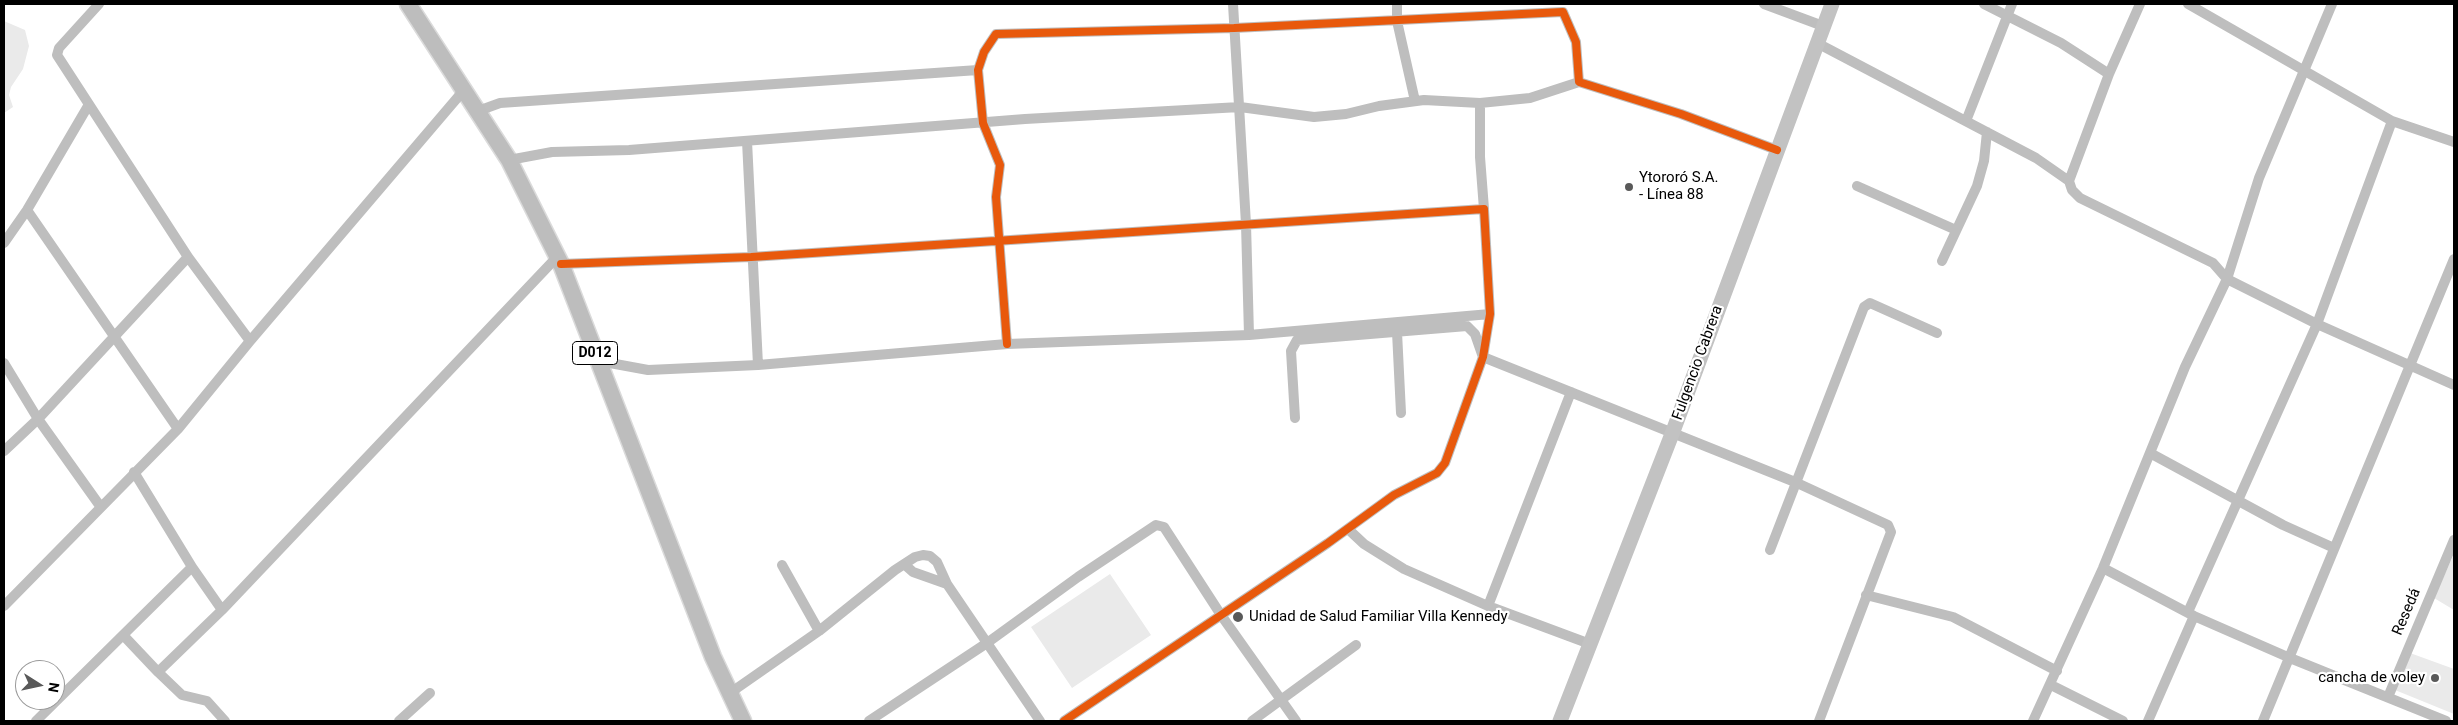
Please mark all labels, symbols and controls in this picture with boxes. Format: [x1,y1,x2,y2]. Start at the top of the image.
place label: Ytororó S.A. - Línea 88 [1639,169,1718,204]
marker: Ytororó S.A. - Línea 88 [1623,181,1635,193]
street label: Fulgencio Cabrera [1669,303,1727,423]
road number: D012 [572,342,618,364]
street label: Resedá [2389,586,2425,638]
place label: Unidad de Salud Familiar Villa Kennedy [1249,608,1508,626]
marker: Unidad de Salud Familiar Villa Kennedy [1231,610,1245,624]
north arrow [15,660,65,710]
place label: cancha de voley [2318,669,2425,687]
marker: cancha de voley [2429,672,2441,684]
text: N [45,681,63,694]

